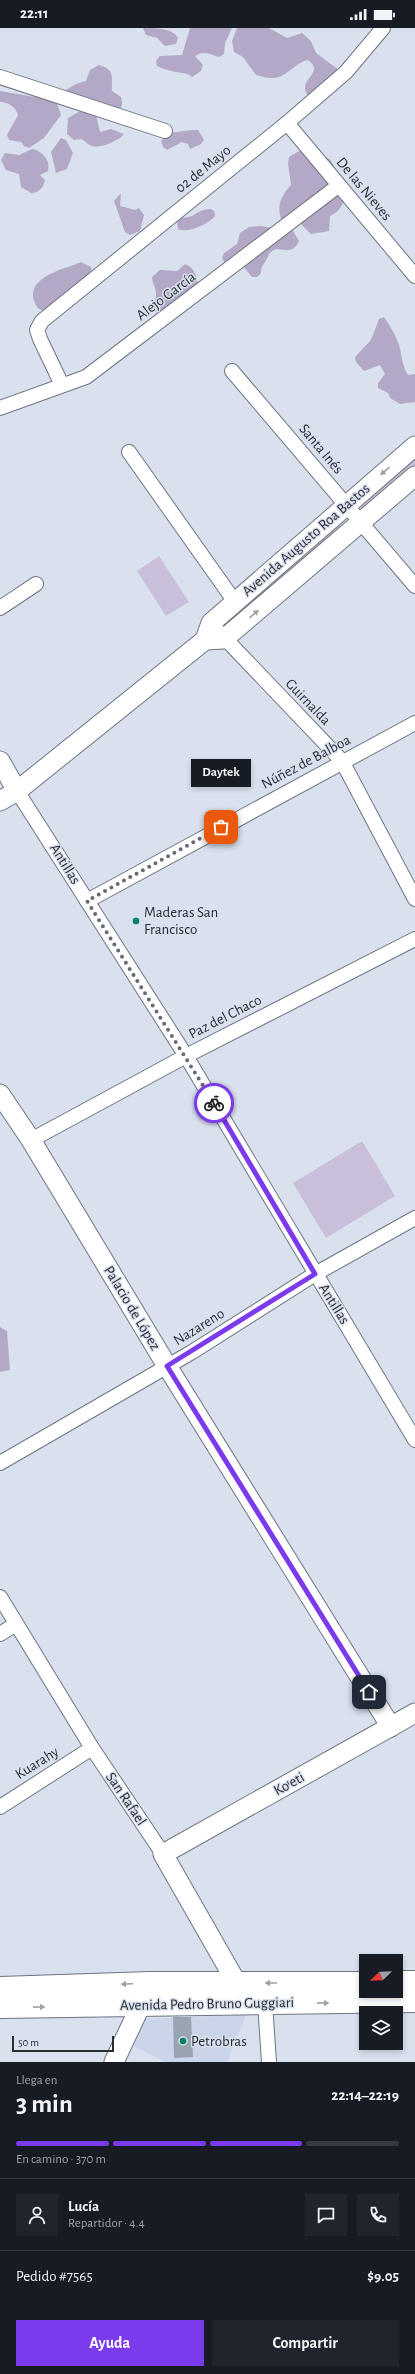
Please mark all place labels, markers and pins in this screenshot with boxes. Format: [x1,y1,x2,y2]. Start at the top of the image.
callout: Daytek [191,759,251,787]
pin [204,810,238,844]
place label: Maderas San Francisco [144,905,218,937]
marker: Maderas San Francisco [131,916,141,926]
pin [352,1675,386,1709]
place label: Petrobras [191,2034,247,2049]
marker: Petrobras [178,2036,188,2046]

